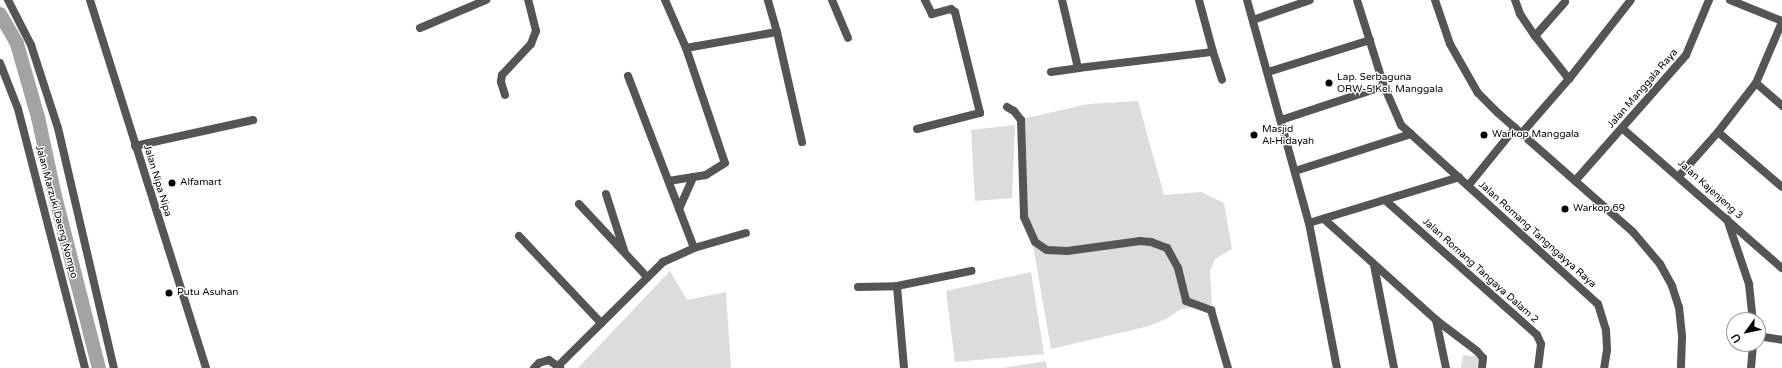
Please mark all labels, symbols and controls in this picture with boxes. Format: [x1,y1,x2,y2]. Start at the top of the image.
street label: Jalan Manggala Raya [1605,47,1681,131]
place label: Lap. Serbaguna ORW-5 Kel. Manggala [1337,71,1443,94]
marker: Lap. Serbaguna ORW-5 Kel. Manggala [1324,78,1334,88]
place label: Masjid Al-Hidayah [1262,123,1314,146]
place label: Warkop Manggala [1492,129,1579,141]
marker: Masjid Al-Hidayah [1249,130,1259,140]
marker: Warkop Manggala [1479,130,1489,140]
street label: Jalan Marzuki Daeng Nompo [32,144,80,280]
street label: Jalan Nipa Nipa [140,144,174,218]
street label: Jalan Kajenjeng 3 [1675,158,1745,222]
place label: Alfamart [180,177,222,189]
marker: Alfamart [167,178,177,188]
street label: Jalan Romang Tangngayya Raya [1476,179,1598,291]
place label: Warkop 69 [1573,203,1625,215]
marker: Warkop 69 [1560,204,1570,214]
street label: Jalan Romang Tangaya Dalam 2 [1420,216,1540,326]
place label: Putu Asuhan [177,287,238,299]
marker: Putu Asuhan [164,288,174,298]
north arrow [1726,312,1766,352]
text: U [1729,331,1744,345]

